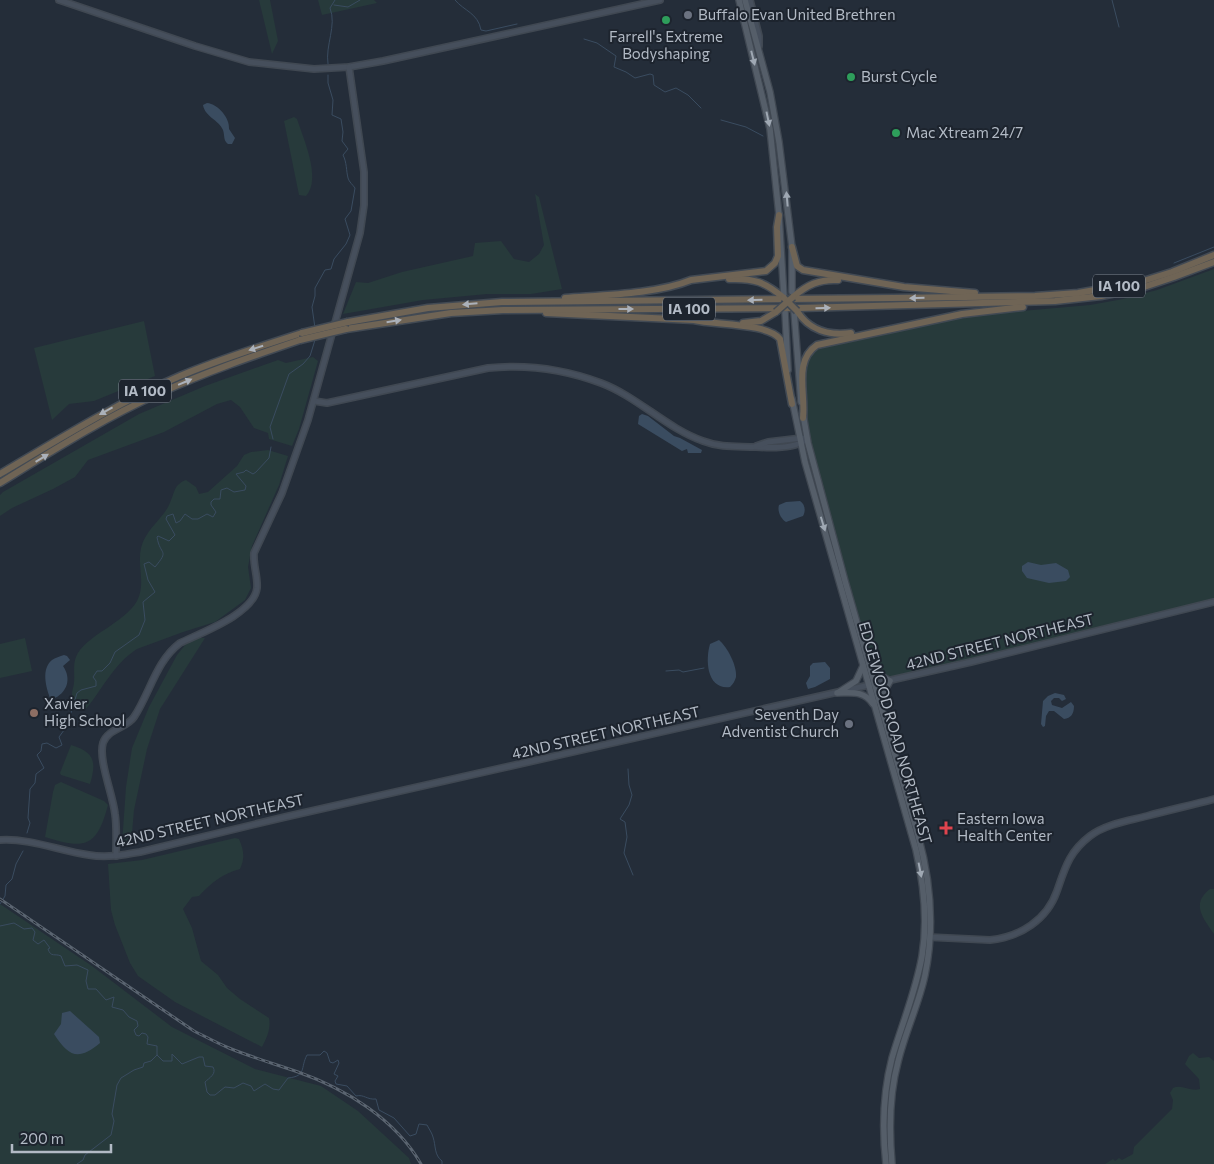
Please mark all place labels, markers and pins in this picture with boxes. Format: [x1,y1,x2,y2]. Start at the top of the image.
place label: Buffalo Evan United Brethren [698,5,896,23]
marker: Buffalo Evan United Brethren [682,9,694,21]
marker: Farrell's Extreme Bodyshaping [660,14,672,26]
place label: Farrell's Extreme Bodyshaping [609,27,723,62]
place label: Burst Cycle [861,67,937,85]
marker: Burst Cycle [845,71,857,83]
place label: Mac Xtream 24/7 [906,123,1023,141]
marker: Mac Xtream 24/7 [890,127,902,139]
place label: Xavier High School [44,694,125,729]
place label: Seventh Day Adventist Church [722,705,839,740]
marker: Xavier High School [28,707,40,719]
marker: Seventh Day Adventist Church [843,718,855,730]
place label: Eastern Iowa Health Center [957,809,1052,844]
marker: Eastern Iowa Health Center [939,821,953,835]

